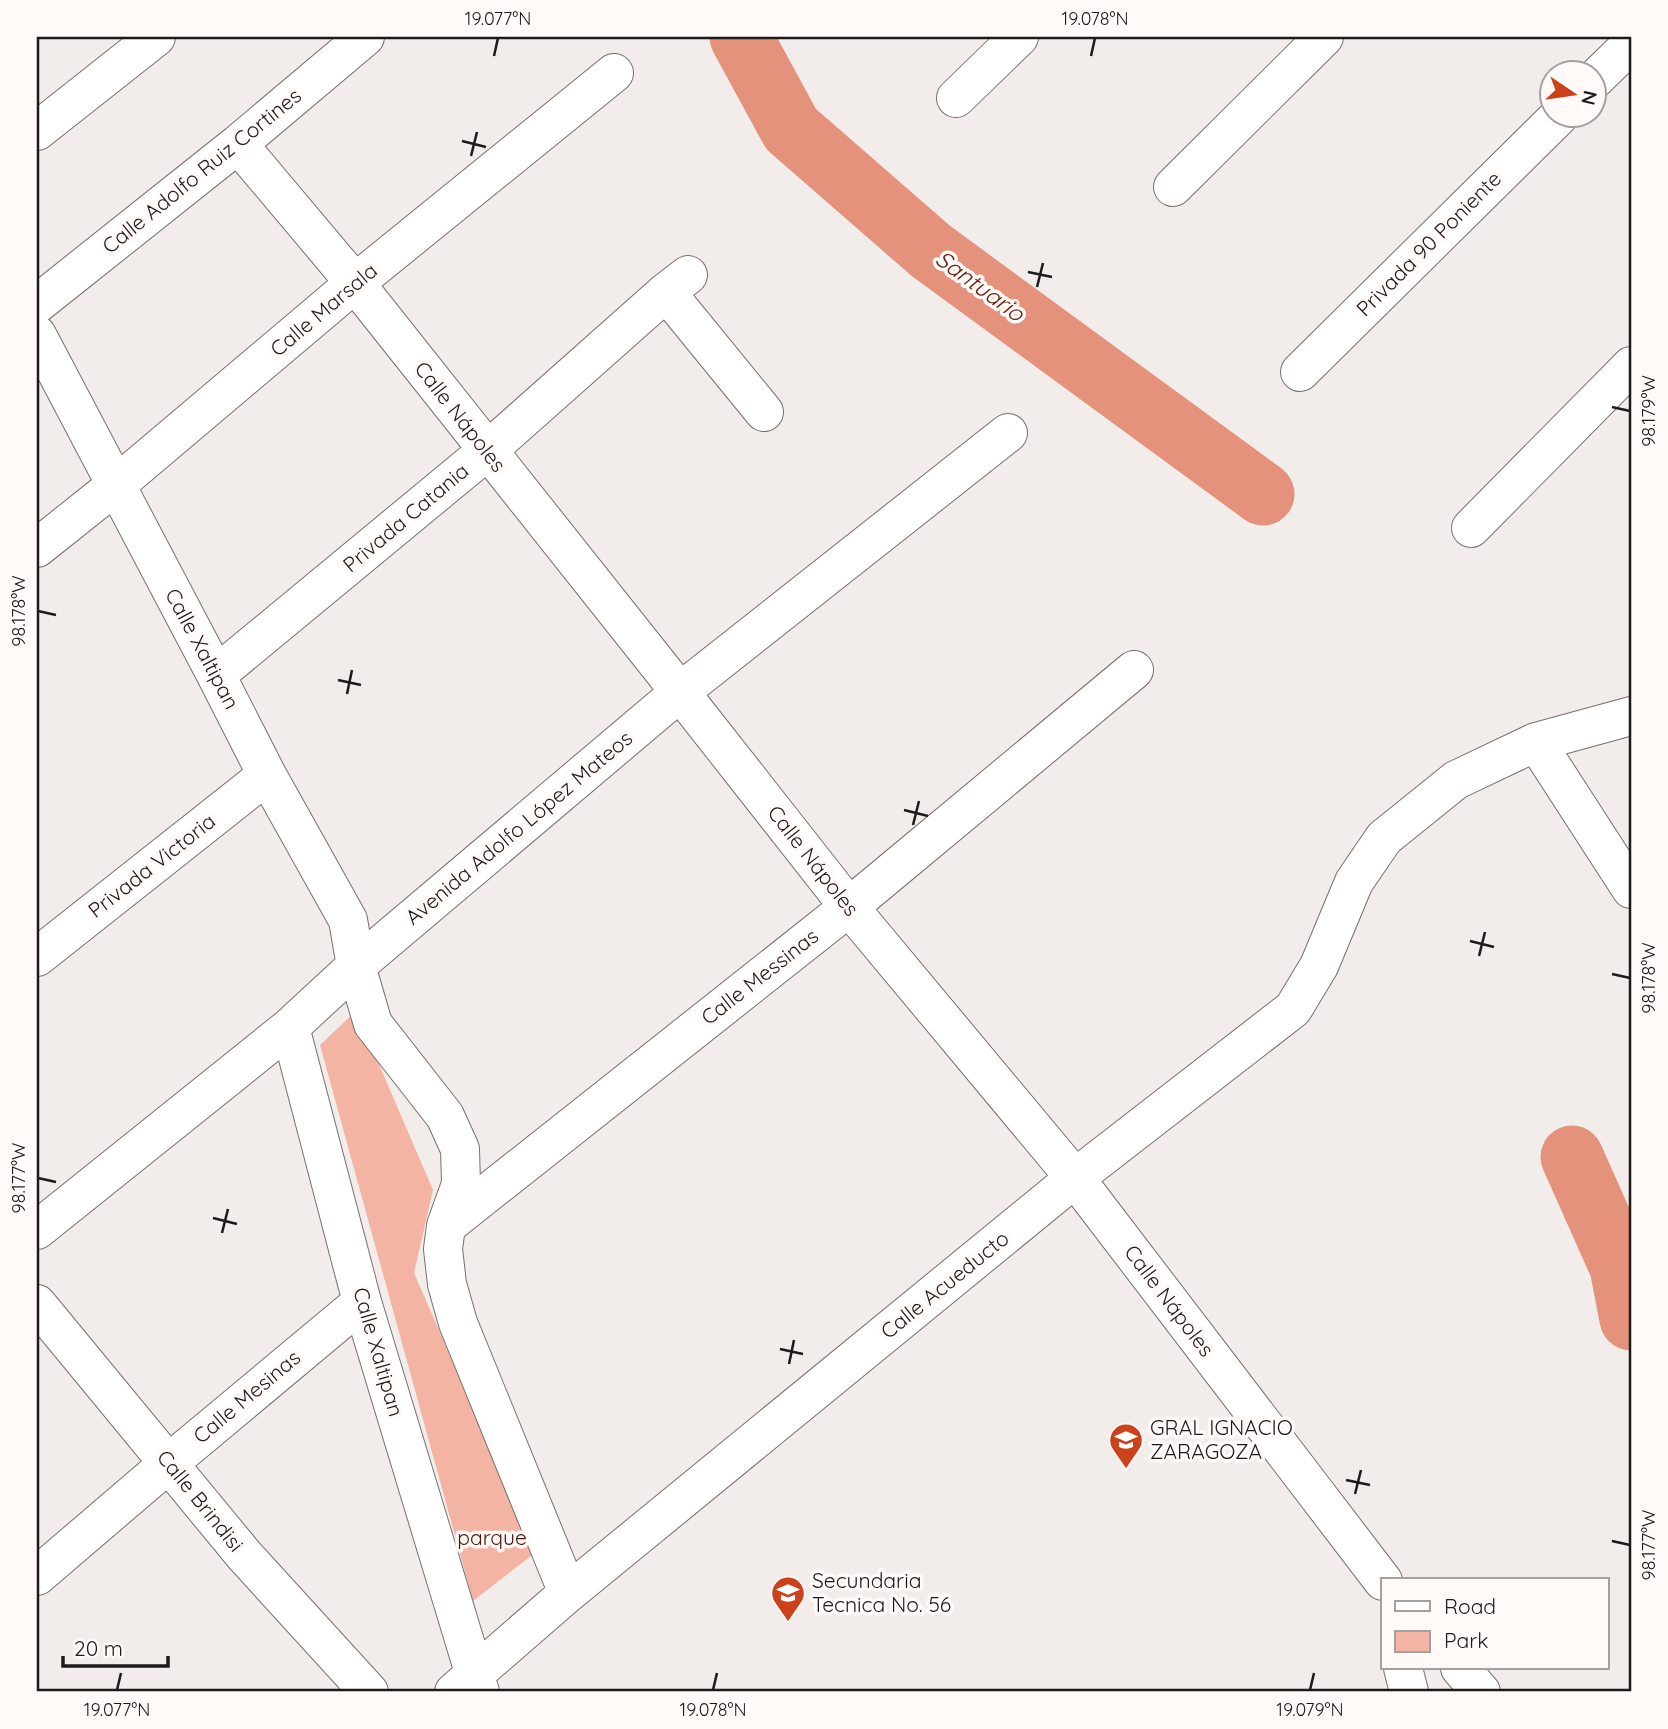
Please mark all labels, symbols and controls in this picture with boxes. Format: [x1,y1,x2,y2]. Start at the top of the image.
text: 19.077°N [465,7,531,30]
text: 19.078°N [1062,7,1129,30]
north arrow [1538,60,1608,130]
street label: Calle Adolfo Ruiz Cortines [97,82,306,259]
text: N [1576,88,1603,107]
street label: Privada 90 Poniente [1350,165,1506,321]
water label: Santuario [930,244,1031,328]
street label: Calle Marsala [264,257,382,362]
street label: Calle Nápoles [410,356,512,477]
text: 98.179°W [1637,375,1660,447]
street label: Privada Catania [337,457,473,577]
text: 98.178°W [7,575,30,647]
street label: Calle Xaltipan [160,584,246,713]
street label: Avenida Adolfo López Mateos [400,725,637,930]
street label: Calle Nápoles [763,800,865,921]
street label: Privada Victoria [83,807,220,923]
street label: Calle Messinas [696,922,823,1030]
text: 98.178°W [1637,942,1660,1014]
text: 98.177°W [7,1143,30,1213]
street label: Calle Acueducto [875,1225,1014,1344]
street label: Calle Nápoles [1119,1239,1220,1361]
street label: Calle Xaltipan [348,1284,410,1419]
street label: Calle Mesinas [188,1344,305,1449]
place label: GRAL IGNACIO ZARAGOZA [1150,1414,1293,1464]
school or university icon: GRAL IGNACIO ZARAGOZA [1107,1421,1145,1470]
street label: Calle Brindisi [152,1444,250,1557]
text: 98.177°W [1637,1510,1660,1580]
park label: parque [457,1524,527,1550]
place label: Secundaria Tecnica No. 56 [812,1567,951,1617]
school or university icon: Secundaria Tecnica No. 56 [769,1574,807,1623]
legend [1381,1578,1608,1670]
text: Road [1444,1593,1496,1619]
scale bar [63,1624,168,1668]
text: Park [1444,1627,1488,1653]
text: 20 m [74,1635,123,1661]
text: 19.077°N [84,1698,150,1721]
text: 19.078°N [680,1698,747,1721]
text: 19.079°N [1276,1698,1344,1721]

